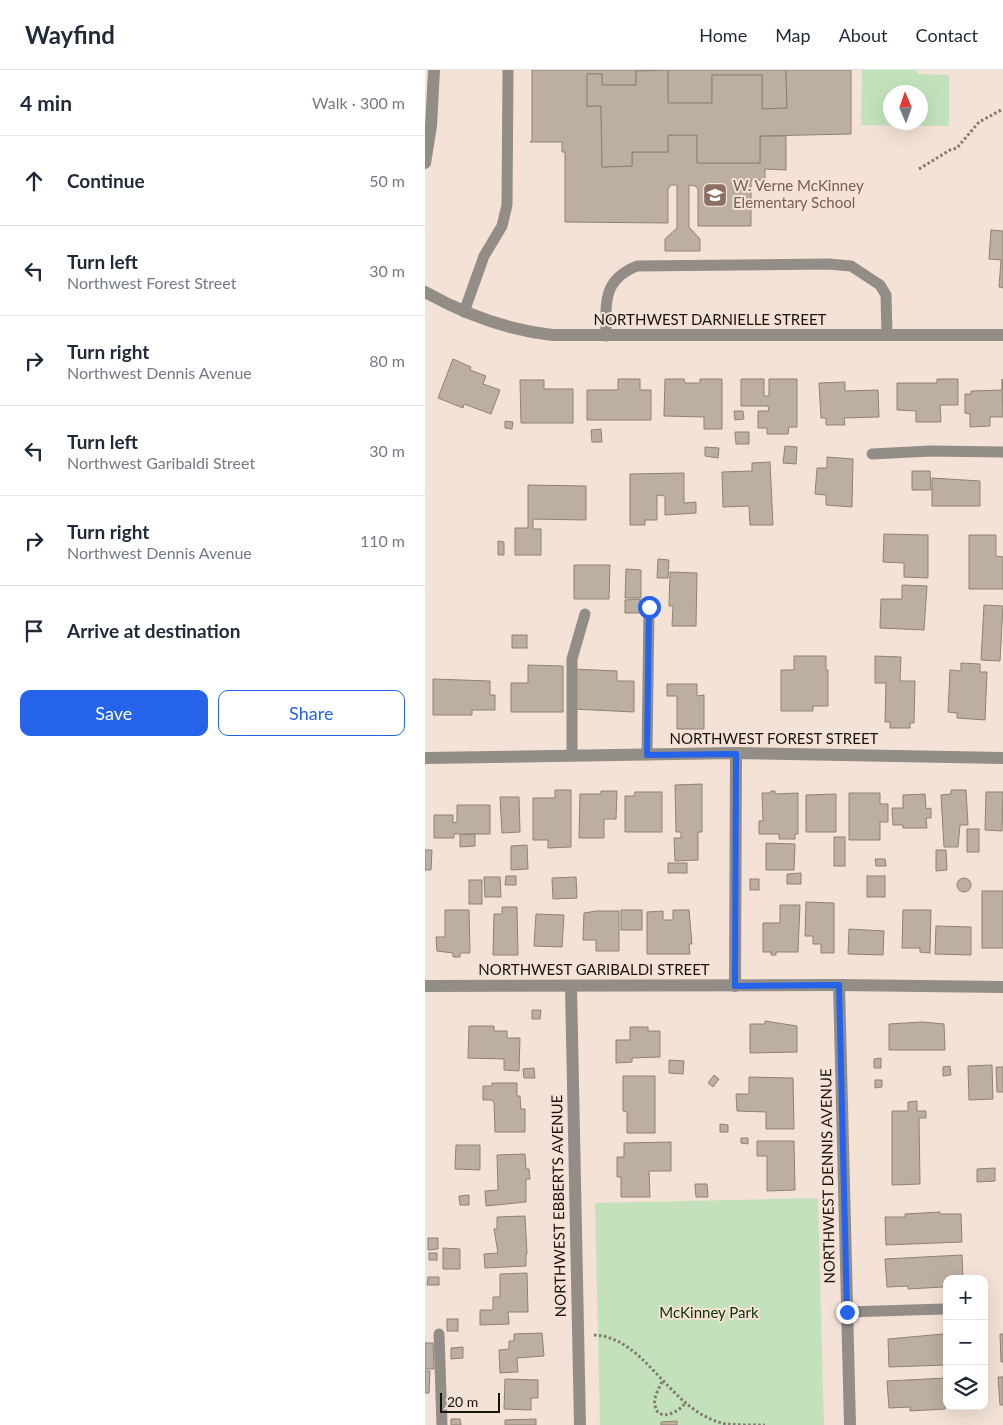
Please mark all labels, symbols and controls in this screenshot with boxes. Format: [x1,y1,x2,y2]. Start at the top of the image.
text: Wayfind [25,20,115,49]
text: Home [699,24,747,46]
text: Map [775,24,811,46]
text: About [839,24,888,46]
text: Contact [916,24,978,46]
north arrow [883,85,928,130]
text: 4 min [20,90,72,115]
text: Walk · 300 m [312,93,405,112]
icon: ahead [20,167,48,195]
text: Continue [67,169,145,192]
text: 50 m [369,171,405,190]
place label: W. Verne McKinney Elementary School [733,176,864,211]
school or university icon: W. Verne McKinney Elementary School [702,182,728,208]
text: Turn left [67,250,138,273]
icon: left [20,257,48,285]
text: 30 m [369,261,405,280]
text: Northwest Forest Street [67,273,236,292]
street label: NORTHWEST DARNIELLE STREET [594,310,827,328]
text: Turn right [67,340,149,363]
icon: right [20,347,48,375]
text: 80 m [369,351,405,370]
text: Northwest Dennis Avenue [67,363,252,382]
text: Turn left [67,430,138,453]
icon: left [20,437,48,465]
text: 30 m [369,441,405,460]
text: Northwest Garibaldi Street [67,453,255,472]
text: Turn right [67,520,149,543]
icon: right [20,527,48,555]
text: 110 m [360,531,405,550]
text: Northwest Dennis Avenue [67,543,252,562]
route start [638,596,661,619]
icon: arrive [20,617,48,645]
text: Arrive at destination [67,619,240,642]
button: Save [20,690,208,736]
button: Share [218,690,405,736]
street label: NORTHWEST FOREST STREET [670,729,879,747]
street label: NORTHWEST GARIBALDI STREET [478,960,710,978]
street label: NORTHWEST DENNIS AVENUE [816,1068,838,1284]
street label: NORTHWEST EBBERTS AVENUE [547,1094,569,1318]
map controls [943,1275,988,1410]
button: + [943,1275,988,1320]
route end [836,1301,859,1324]
park label: McKinney Park [659,1303,759,1321]
button: − [943,1320,988,1365]
button: layers [943,1365,988,1410]
scale bar [440,1390,500,1413]
text: 20 m [447,1393,478,1410]

